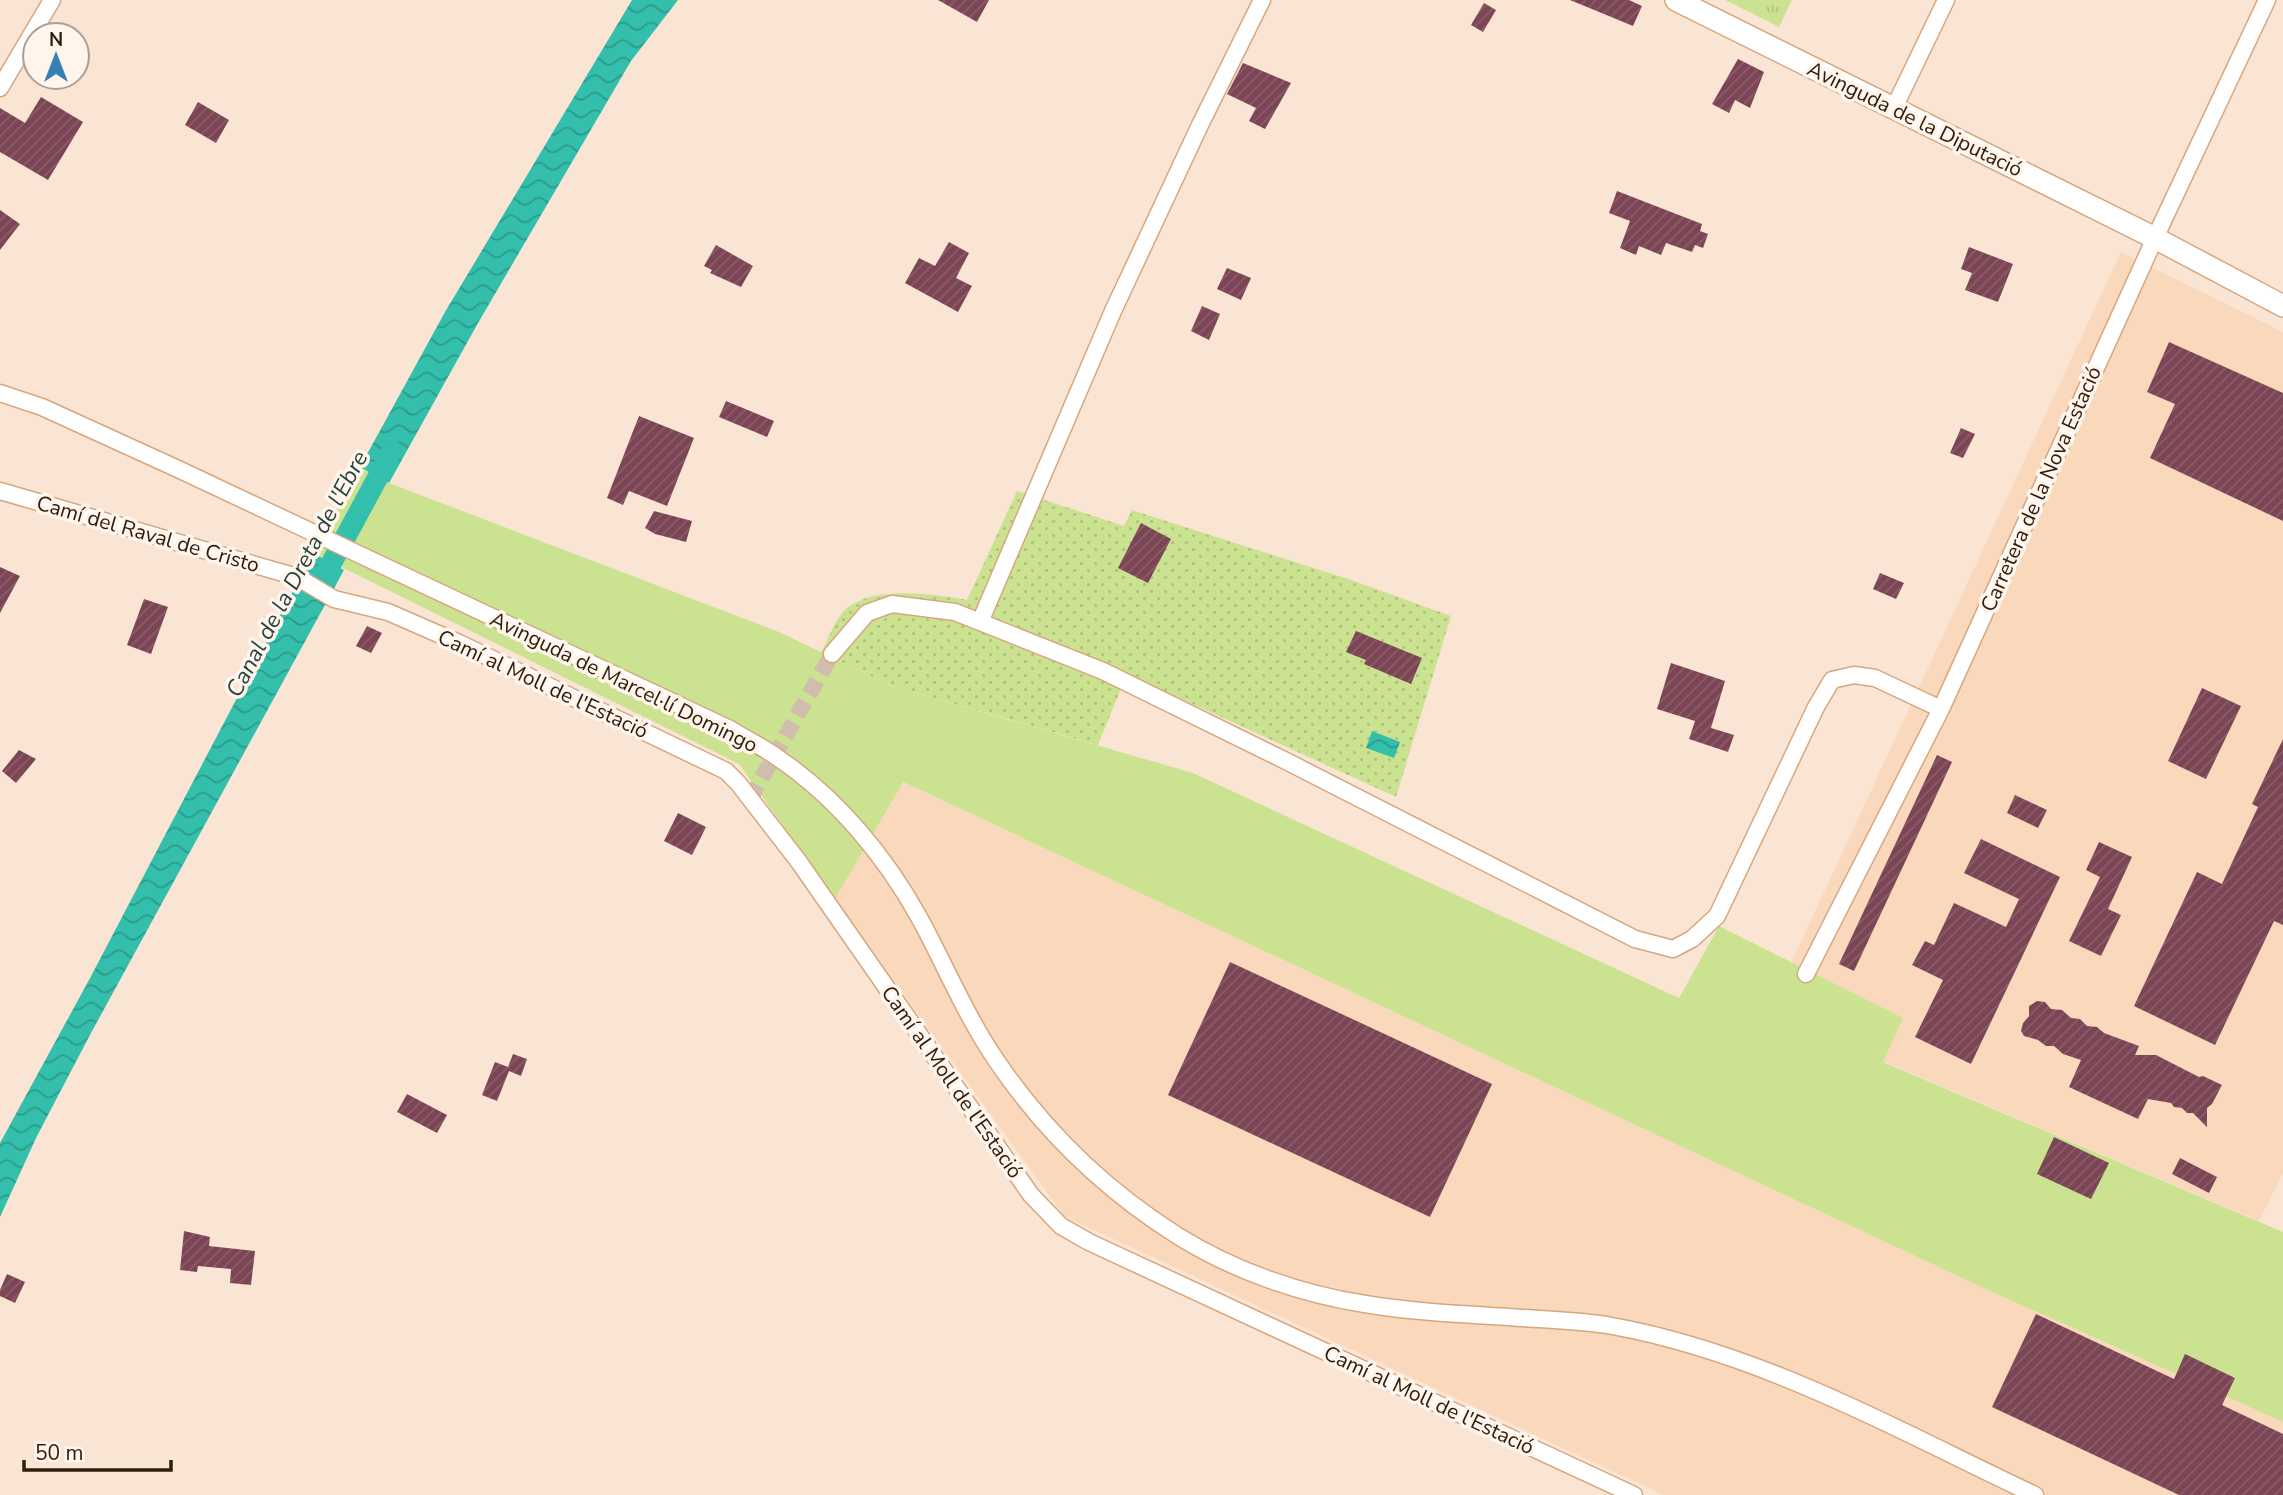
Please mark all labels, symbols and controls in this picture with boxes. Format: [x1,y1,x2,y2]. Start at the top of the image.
north arrow [21,21,91,91]
text: N [49,27,63,53]
street label: Avinguda de la Diputació [1803,55,2027,183]
street label: Carretera de la Nova Estació [1974,362,2108,616]
water label: Canal de la Dreta de l'Ebre [219,445,375,703]
street label: Camí del Raval de Cristo [33,489,263,579]
street label: Avinguda de Marcel·lí Domingo [485,605,763,759]
street label: Camí al Moll de l'Estació [433,623,653,745]
street label: Camí al Moll de l'Estació [875,980,1029,1184]
street label: Camí al Moll de l'Estació [1319,1339,1539,1461]
scale bar [24,1428,172,1472]
text: 50 m [35,1439,84,1467]

